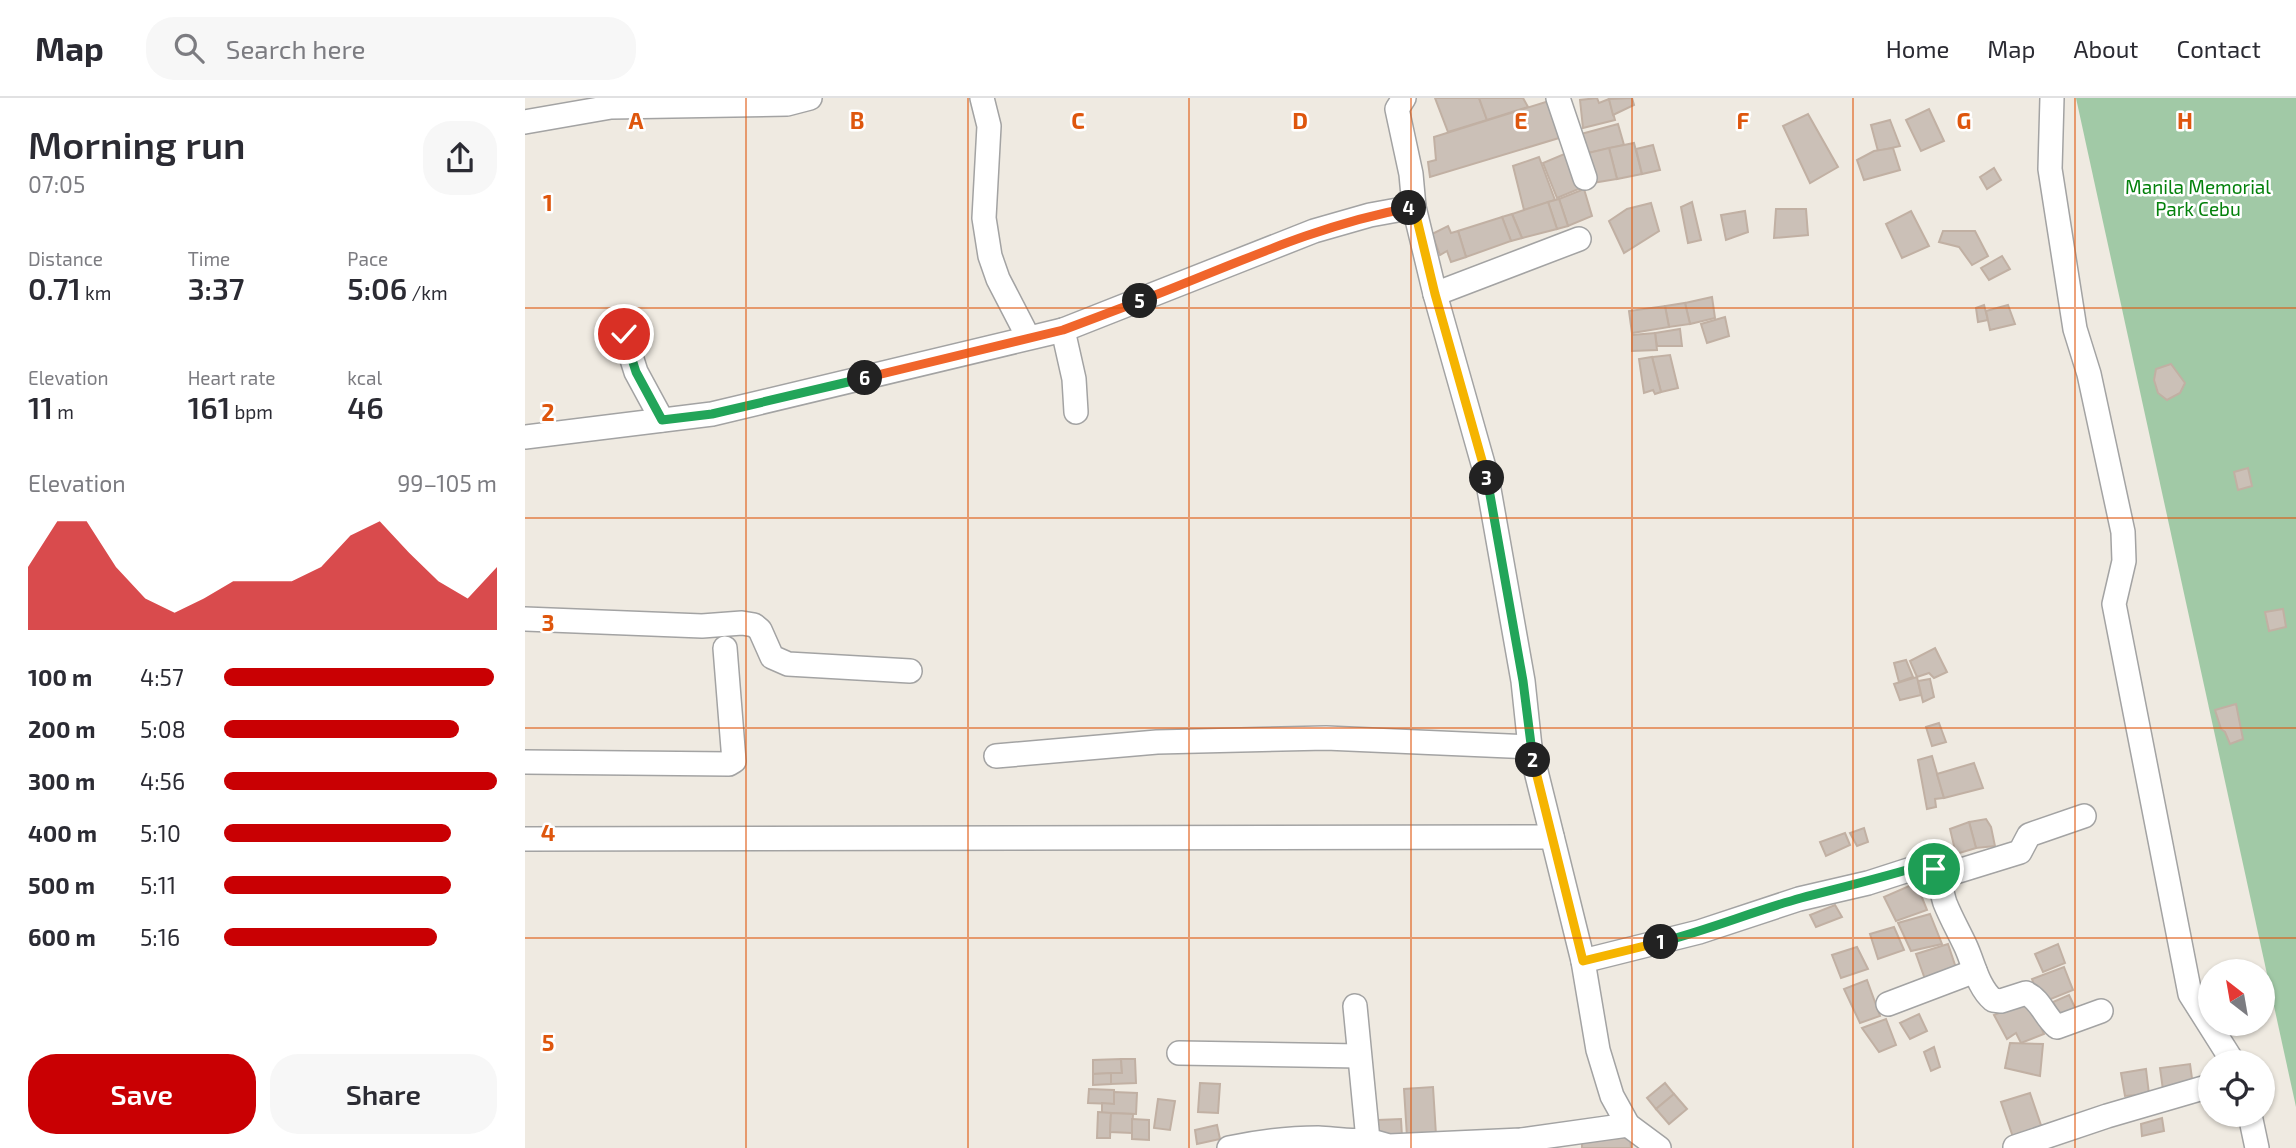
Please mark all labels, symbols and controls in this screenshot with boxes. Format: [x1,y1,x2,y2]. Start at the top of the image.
search box [146,17,636,80]
text: Map [35,28,104,68]
icon: search [170,29,208,67]
text: Search here [226,33,365,64]
text: Home [1886,34,1949,63]
text: Map [1987,34,2035,63]
text: About [2073,34,2139,63]
text: Contact [2177,34,2261,63]
text: A [628,106,644,134]
text: B [850,106,864,134]
text: C [1071,106,1085,134]
text: D [1292,106,1308,134]
text: E [1514,106,1528,134]
text: F [1737,106,1750,134]
text: G [1957,106,1971,134]
text: H [2177,106,2193,134]
text: Morning run [28,121,246,167]
button: share [423,121,497,195]
text: 07:05 [28,170,85,198]
park label: Manila Memorial Park Cebu [2125,175,2271,220]
text: 1 [543,188,553,216]
pin: 4 [1391,190,1427,226]
text: 4 [1402,196,1415,219]
text: Distance [28,247,103,270]
text: Time [188,247,230,270]
text: Pace [347,247,388,270]
text: 0.71 [28,270,81,306]
text: 3:37 [188,270,244,306]
text: 5:06 [347,270,407,306]
text: km [81,281,111,304]
text: /km [407,281,448,304]
pin: 5 [1123,284,1157,318]
text: 5 [1134,289,1145,312]
pin [594,304,654,364]
icon: check [605,315,643,353]
pin: 6 [847,360,883,396]
text: Elevation [28,366,109,389]
text: Heart rate [188,366,276,389]
text: kcal [347,366,382,389]
text: 6 [859,366,870,389]
text: 11 [28,389,53,425]
text: 161 [188,389,230,425]
text: 46 [347,389,384,425]
text: 2 [541,398,555,426]
text: m [53,400,74,423]
text: bpm [230,400,273,423]
pin: 3 [1469,460,1504,496]
text: 3 [1481,466,1492,489]
text: Elevation [28,469,126,497]
text: 99–105 m [397,469,497,497]
text: 3 [541,608,555,636]
text: 100 m [28,663,92,691]
text: 4:57 [140,663,184,691]
text: 200 m [28,715,96,743]
text: 5:08 [140,715,186,743]
pin: 2 [1515,742,1551,778]
text: 2 [1527,748,1538,771]
text: 300 m [28,767,95,795]
text: 4:56 [140,767,185,795]
text: 4 [541,818,555,846]
text: 400 m [28,819,97,847]
text: 5:10 [140,819,181,847]
pin [1904,839,1964,899]
icon: arrive [1915,850,1953,888]
text: 500 m [28,871,95,899]
text: 5:11 [140,871,176,899]
text: 600 m [28,923,96,951]
text: 5:16 [140,923,180,951]
pin: 1 [1643,924,1679,960]
text: 1 [1656,930,1665,953]
north arrow [2198,959,2275,1036]
map controls [2198,959,2275,1127]
text: 5 [542,1028,554,1056]
button: locate [2198,1050,2275,1127]
button: Save [28,1054,256,1134]
button: Share [270,1054,497,1134]

